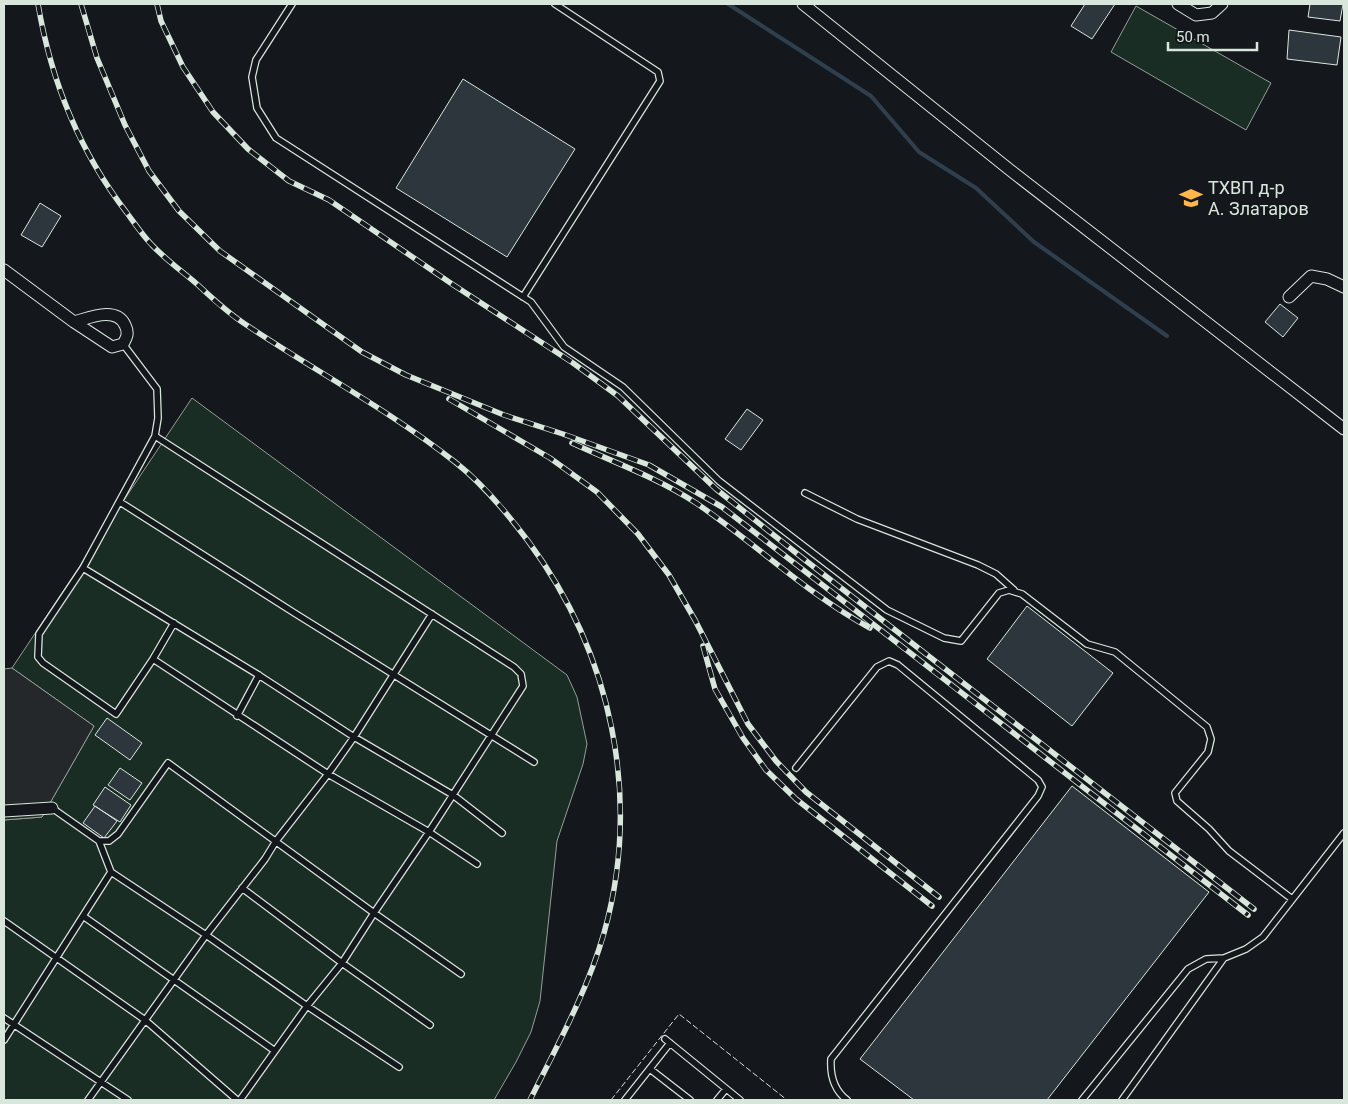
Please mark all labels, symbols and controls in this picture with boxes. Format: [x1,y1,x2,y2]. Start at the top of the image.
scale bar [1168,20,1257,52]
text: 50 m [1176,28,1210,46]
place label: ТХВП д-р А. Златаров [1208,177,1309,219]
school or university icon: ТХВП д-р А. Златаров [1178,185,1204,211]

